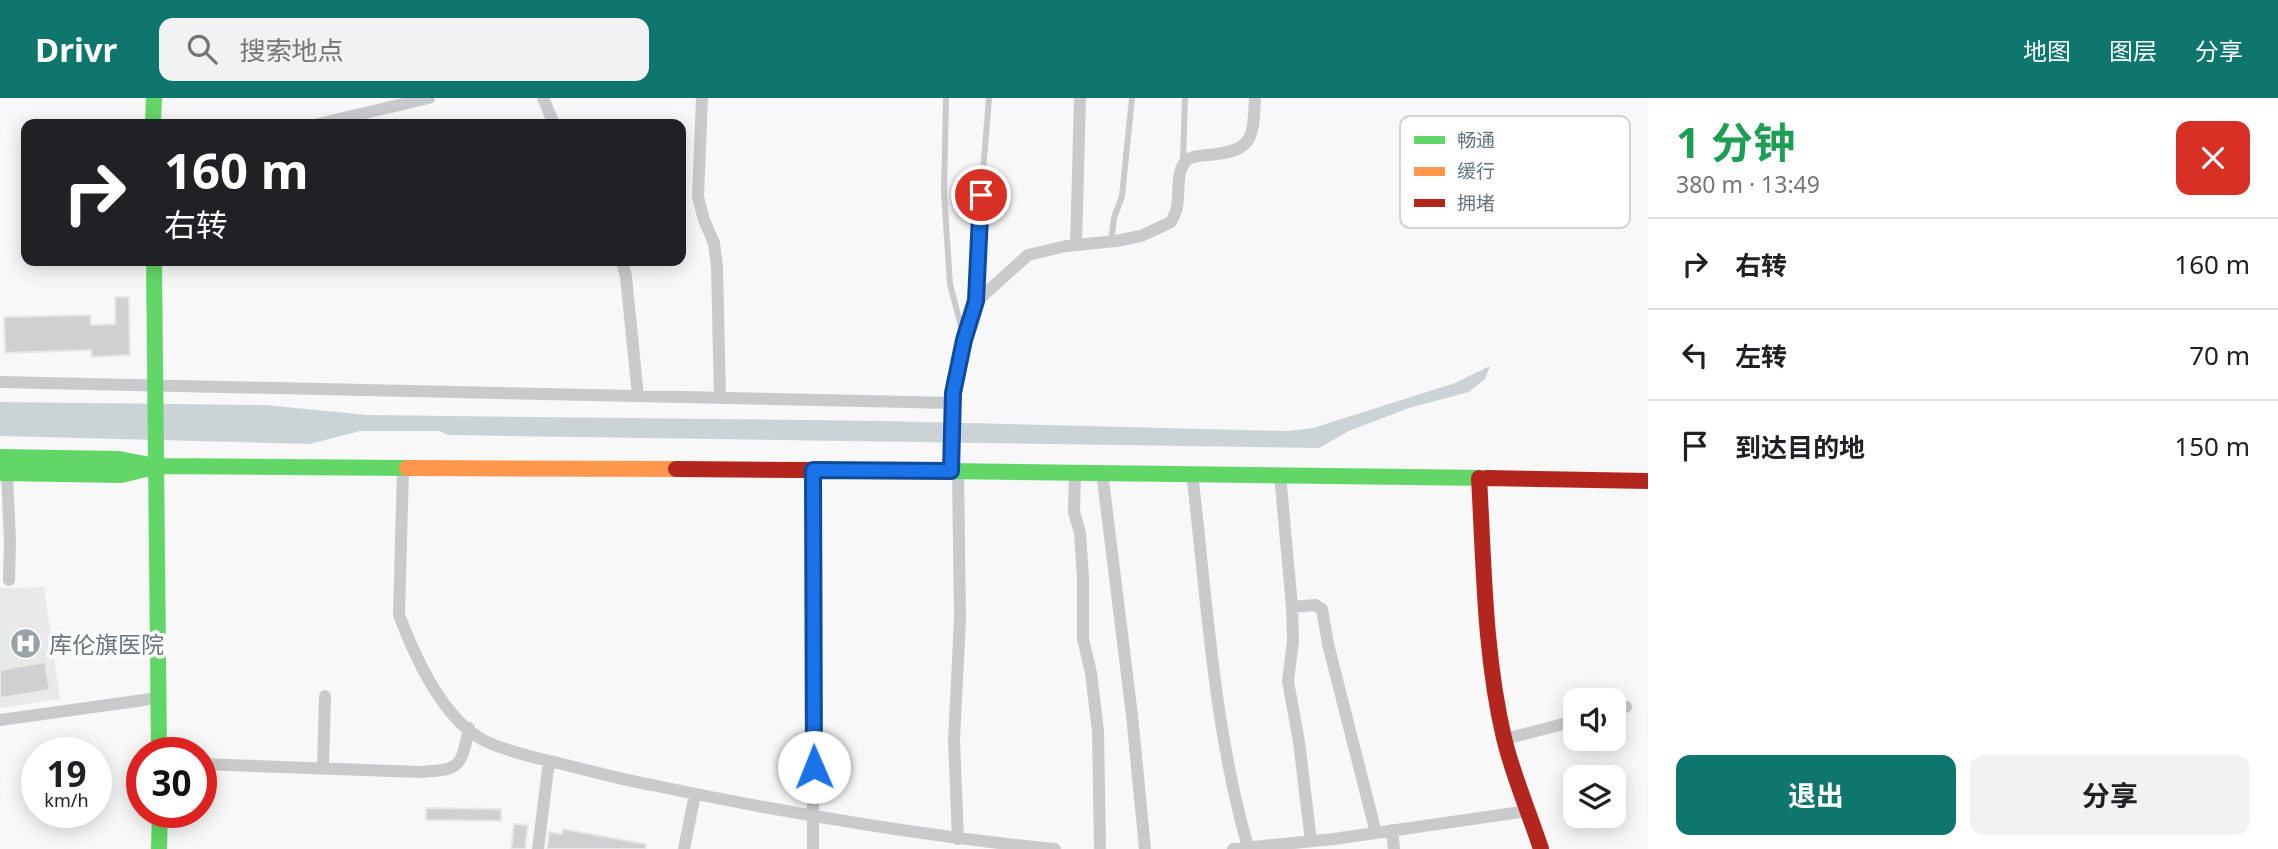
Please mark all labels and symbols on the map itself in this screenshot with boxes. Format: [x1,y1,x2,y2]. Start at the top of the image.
legend [1400,116,1630,228]
text: 畅通 [1457,127,1495,153]
text: 缓行 [1457,158,1495,184]
pin [951,165,1011,225]
text: 拥堵 [1457,190,1495,216]
hospital icon: 库伦旗医院 [9,627,43,661]
place label: 库伦旗医院 [49,628,164,660]
position arrow [777,730,851,804]
speed limit sign: 30 [126,737,217,828]

